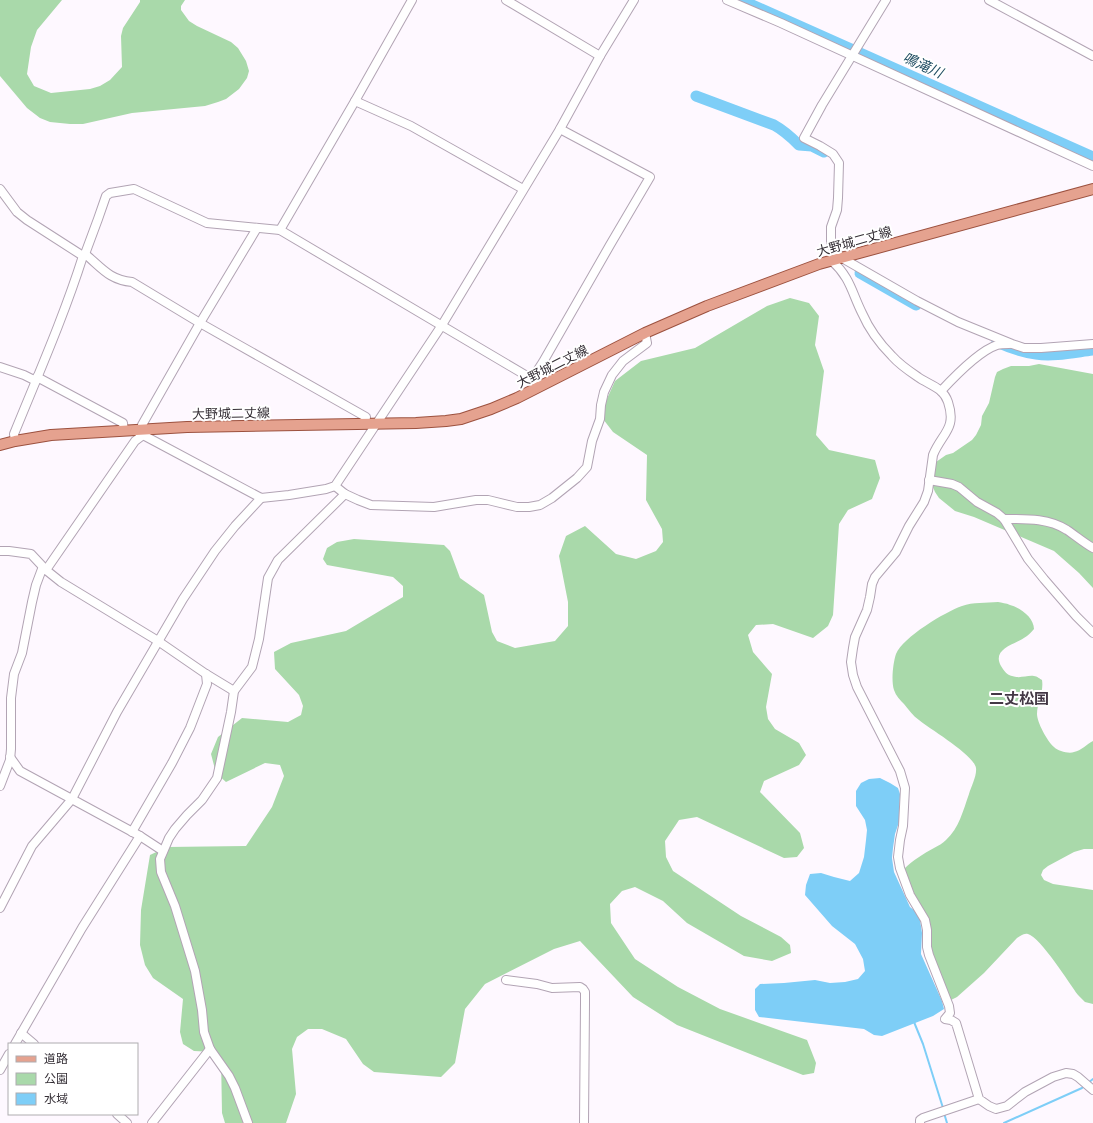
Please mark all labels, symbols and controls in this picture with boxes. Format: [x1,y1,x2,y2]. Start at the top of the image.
water label: 鳴滝川 [900,47,948,83]
street label: 大野城二丈線 [814,222,894,260]
street label: 大野城二丈線 [513,340,591,392]
street label: 大野城二丈線 [192,403,270,423]
district label: 二丈松国 [989,688,1049,709]
legend [8,1043,138,1115]
text: 道路 [44,1050,68,1067]
text: 公園 [44,1070,68,1087]
text: 水域 [44,1090,68,1107]

